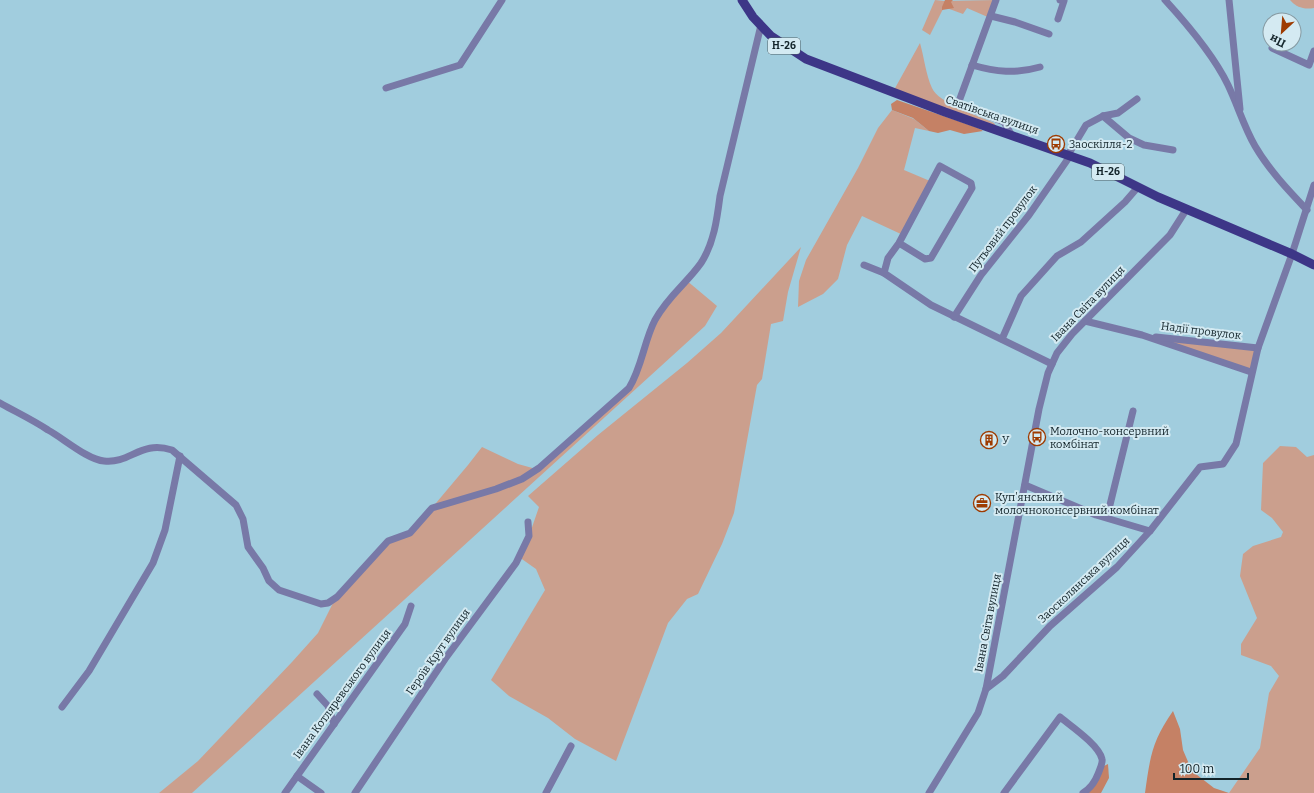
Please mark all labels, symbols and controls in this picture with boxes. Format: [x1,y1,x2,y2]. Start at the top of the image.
north arrow [1262,12,1302,52]
text: Пн [1267,31,1288,50]
road number: Н-26 [768,38,800,54]
street label: Сватівська вулиця [944,93,1040,137]
bus stop icon: Заоскілля-2 [1046,134,1066,154]
place label: Заоскілля-2 [1069,138,1133,151]
road number: Н-26 [1092,164,1124,180]
street label: Путьовий провулок [966,183,1040,275]
street label: Івана Світа вулиця [1049,264,1127,344]
street label: Надії провулок [1160,320,1242,342]
place label: Молочно-консервний комбінат [1050,425,1169,451]
bus stop icon: Молочно-консервний комбінат [1027,427,1047,447]
building icon: У [979,430,999,450]
place label: У [1002,434,1010,447]
place label: Куп'янський молочноконсервний комбінат [995,491,1159,517]
office icon: Куп'янський молочноконсервний комбінат [972,493,992,513]
street label: Заосколянська вулиця [1036,534,1132,626]
street label: Івана Світа вулиця [972,573,1004,673]
street label: Героїв Крут вулиця [403,606,473,698]
street label: Івана Котляревського вулиця [291,627,393,761]
scale bar [1174,755,1248,781]
text: 100 m [1180,762,1215,776]

